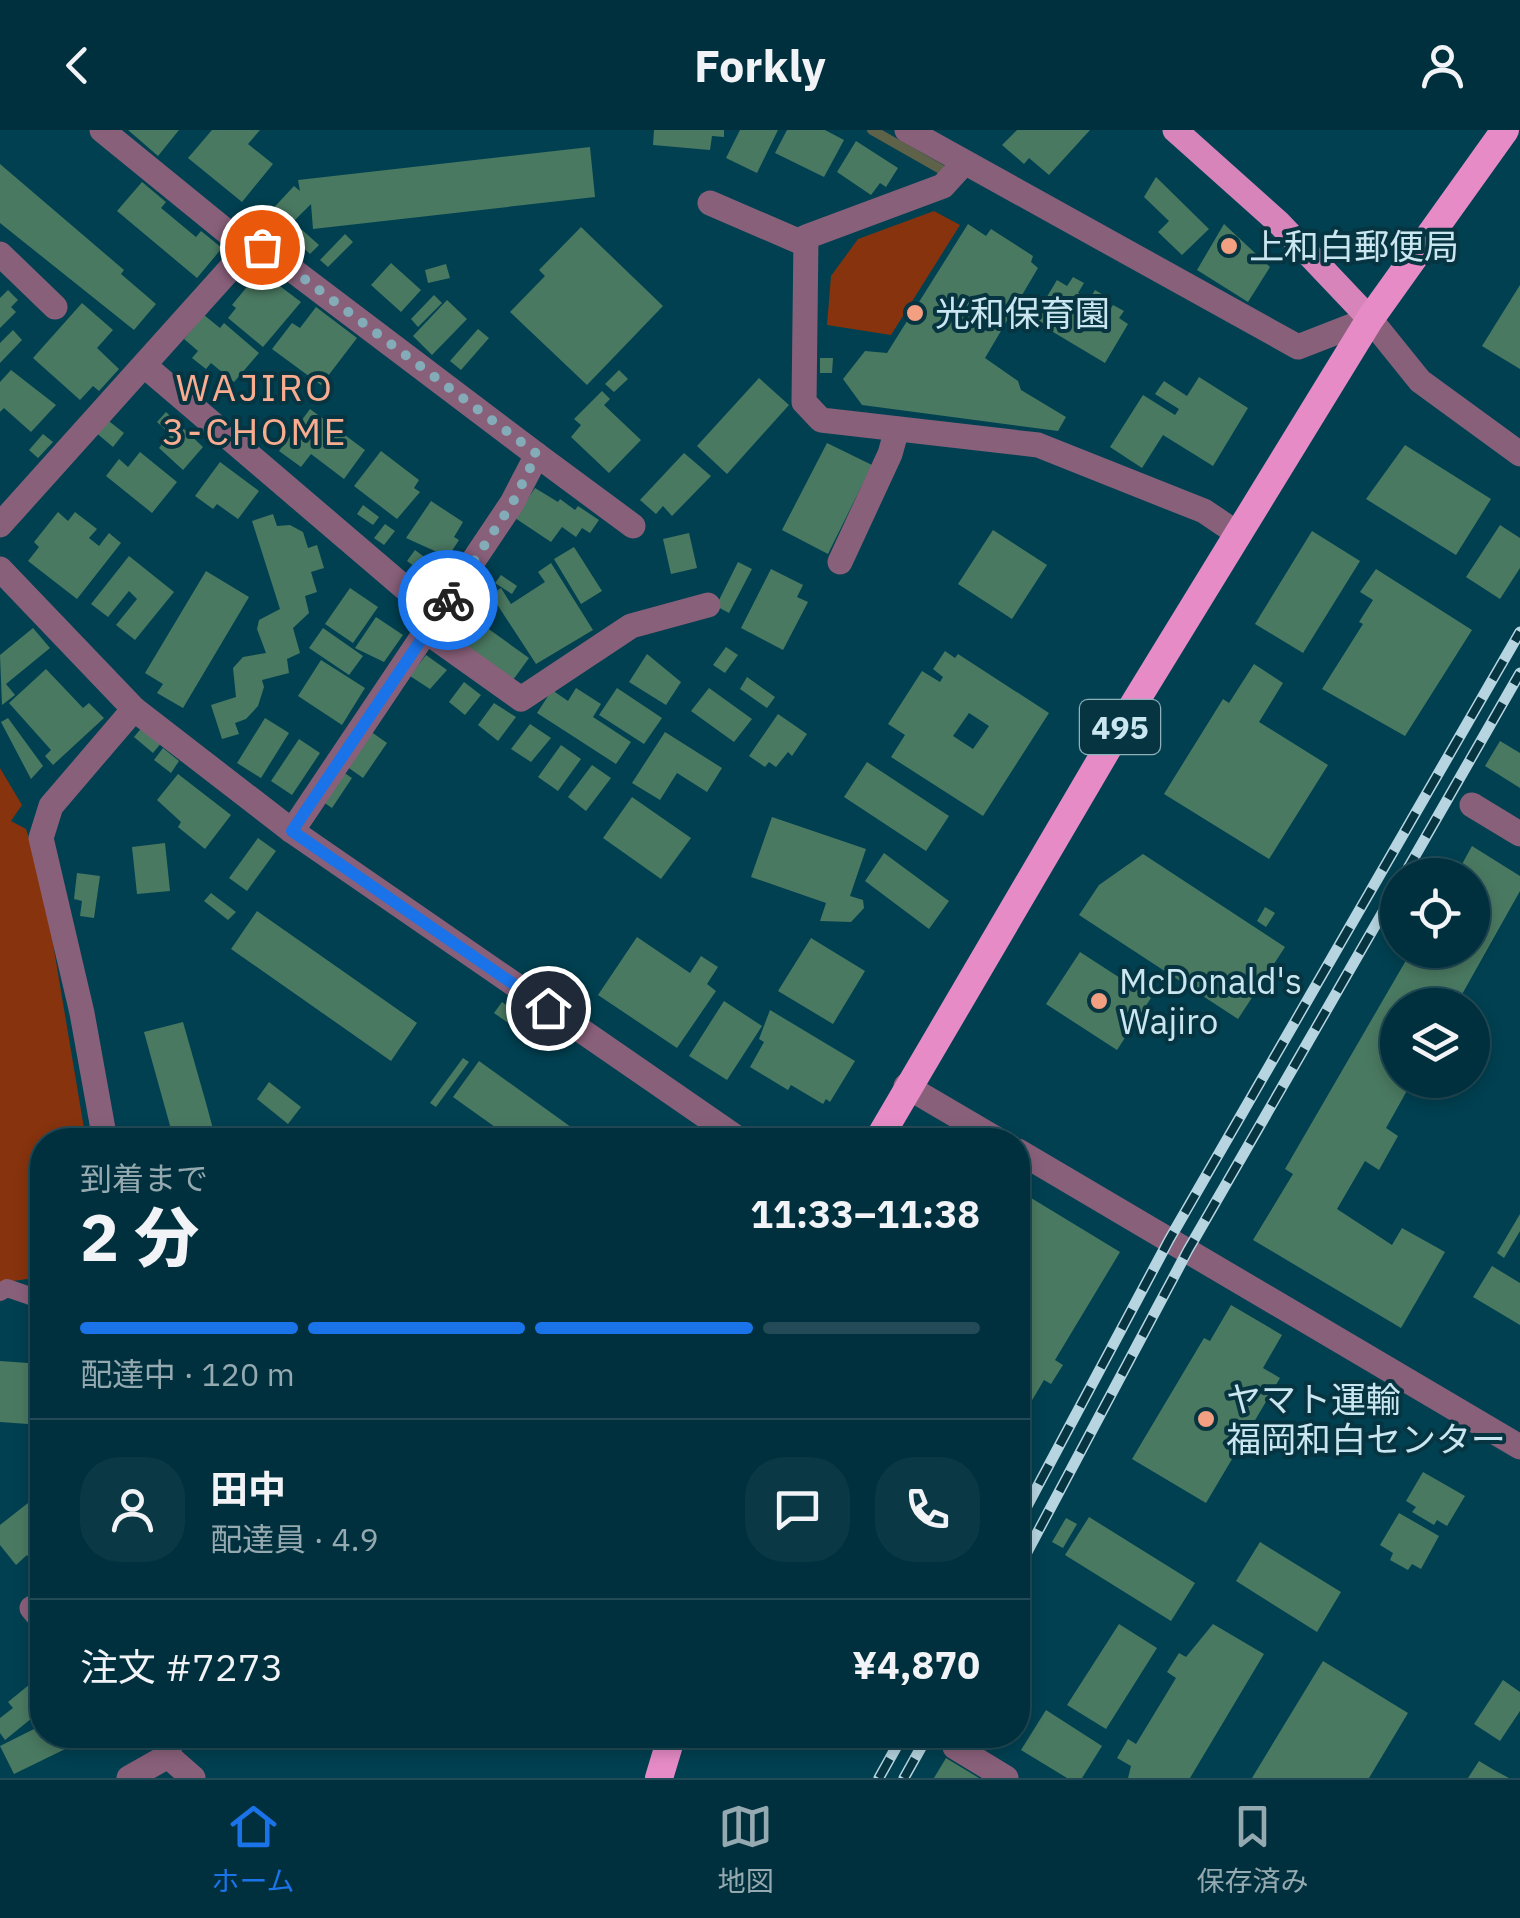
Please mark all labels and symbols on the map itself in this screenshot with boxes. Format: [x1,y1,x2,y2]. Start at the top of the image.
pin [220,205,305,290]
place label: 上和白郵便局 [1249,223,1459,269]
marker: 上和白郵便局 [1218,235,1240,257]
place label: 光和保育園 [935,290,1110,336]
marker: 光和保育園 [904,302,926,324]
district label: WAJIRO 3-CHOME [162,362,348,455]
courier [398,550,498,650]
road number: 495 [1080,700,1160,754]
place label: McDonald's Wajiro [1119,958,1302,1044]
pin [506,966,591,1051]
marker: McDonald's Wajiro [1088,990,1110,1012]
place label: ヤマト運輸 福岡和白センター [1226,1376,1506,1462]
marker: ヤマト運輸 福岡和白センター [1195,1408,1217,1430]

